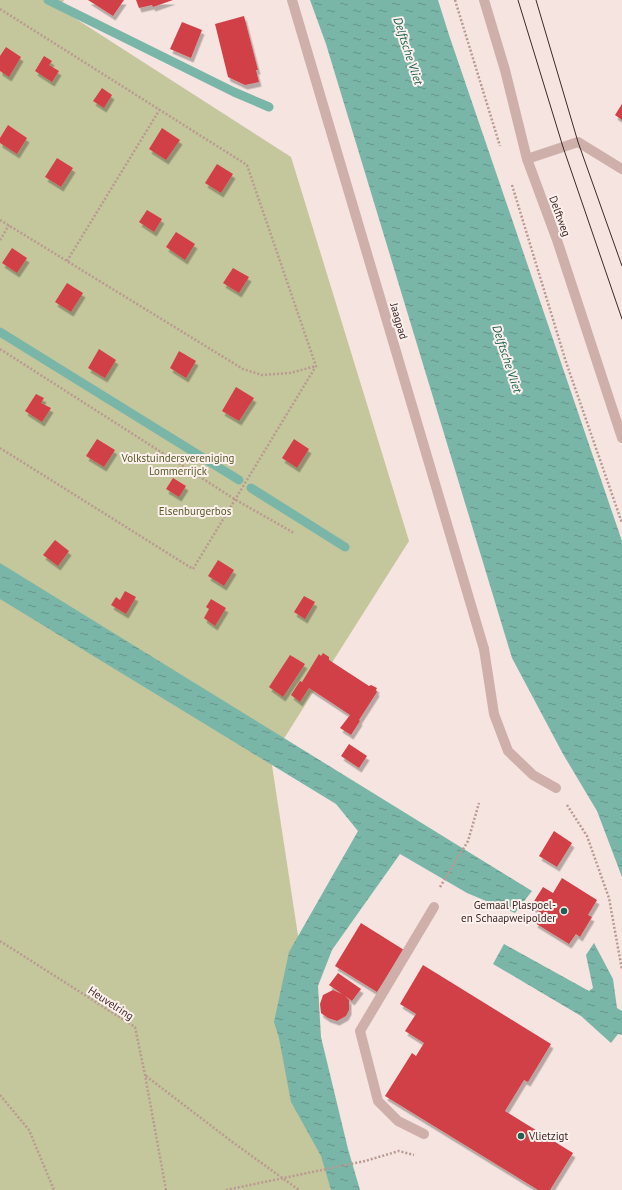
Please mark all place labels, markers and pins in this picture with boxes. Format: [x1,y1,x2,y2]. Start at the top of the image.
place label: Gemaal Plaspoel- en Schaapweipolder [461,898,556,925]
marker: Gemaal Plaspoel- en Schaapweipolder [559,906,569,916]
place label: Vlietzigt [528,1129,568,1143]
marker: Vlietzigt [516,1131,526,1141]

